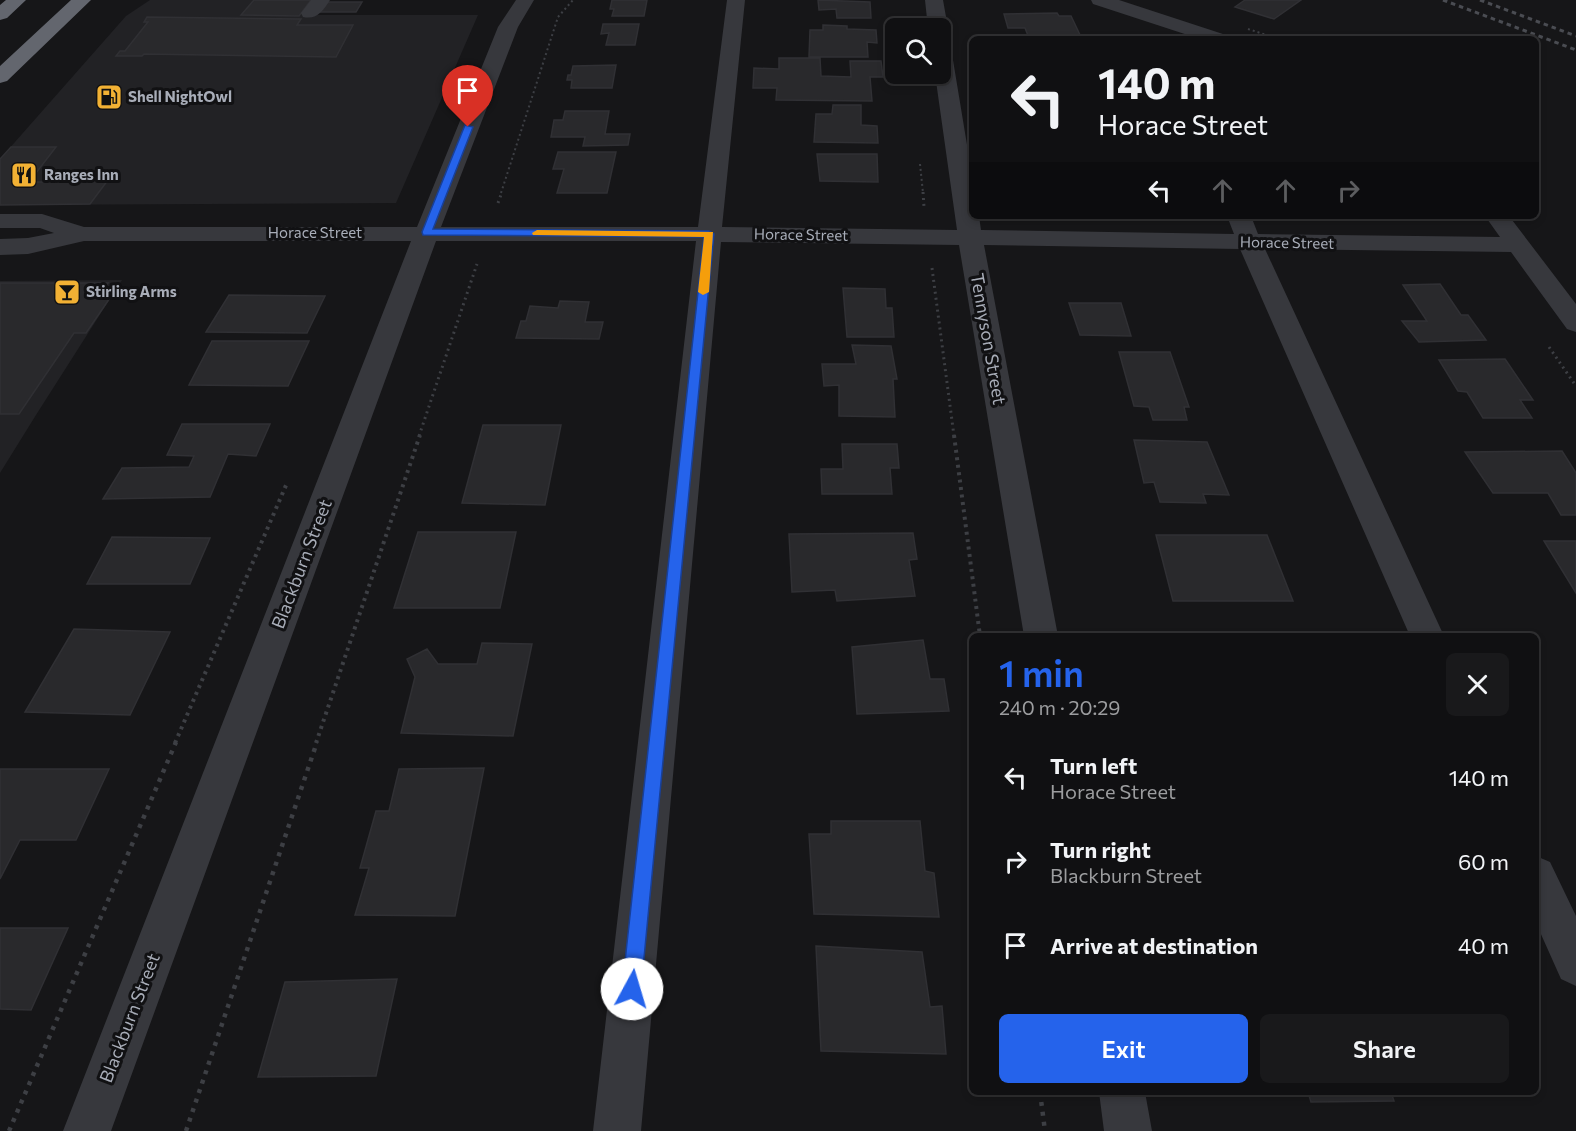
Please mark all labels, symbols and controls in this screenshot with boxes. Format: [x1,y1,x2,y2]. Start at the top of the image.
map controls [885,18,951,84]
button: search [885,18,951,84]
text: 140 m [1098,56,1215,108]
icon: left [999,60,1077,138]
pin [442,65,493,127]
icon: arrive [451,74,484,107]
fuel station icon: Shell NightOwl [94,82,124,112]
place label: Shell NightOwl [128,87,232,105]
text: Horace Street [1098,108,1268,141]
restaurant icon: Ranges Inn [9,160,39,190]
place label: Ranges Inn [44,165,119,183]
icon: left [1143,174,1176,207]
icon: ahead [1206,174,1239,207]
icon: ahead [1269,174,1302,207]
icon: right [1332,174,1365,207]
street label: Horace Street [268,223,362,241]
street label: Horace Street [754,224,848,244]
street label: Horace Street [1240,232,1334,252]
street label: Tennyson Street [967,271,1011,406]
bar icon: Stirling Arms [52,277,82,307]
place label: Stirling Arms [86,282,177,300]
street label: Blackburn Street [266,496,336,631]
text: 1 min [999,650,1084,694]
button: close [1446,653,1509,716]
text: 240 m · 20:29 [999,695,1120,719]
text: Turn left [1050,752,1137,779]
icon: left [999,761,1032,794]
text: 140 m [1449,764,1509,791]
text: Horace Street [1050,779,1176,803]
text: Turn right [1050,836,1151,863]
icon: right [999,845,1032,878]
text: 60 m [1458,848,1509,875]
text: Blackburn Street [1050,863,1202,887]
icon: arrive [999,929,1032,962]
text: Arrive at destination [1050,932,1258,959]
text: 40 m [1458,932,1509,959]
street label: Blackburn Street [94,950,164,1085]
position arrow [600,957,664,1021]
button: Exit [999,1014,1248,1083]
button: Share [1260,1014,1509,1083]

